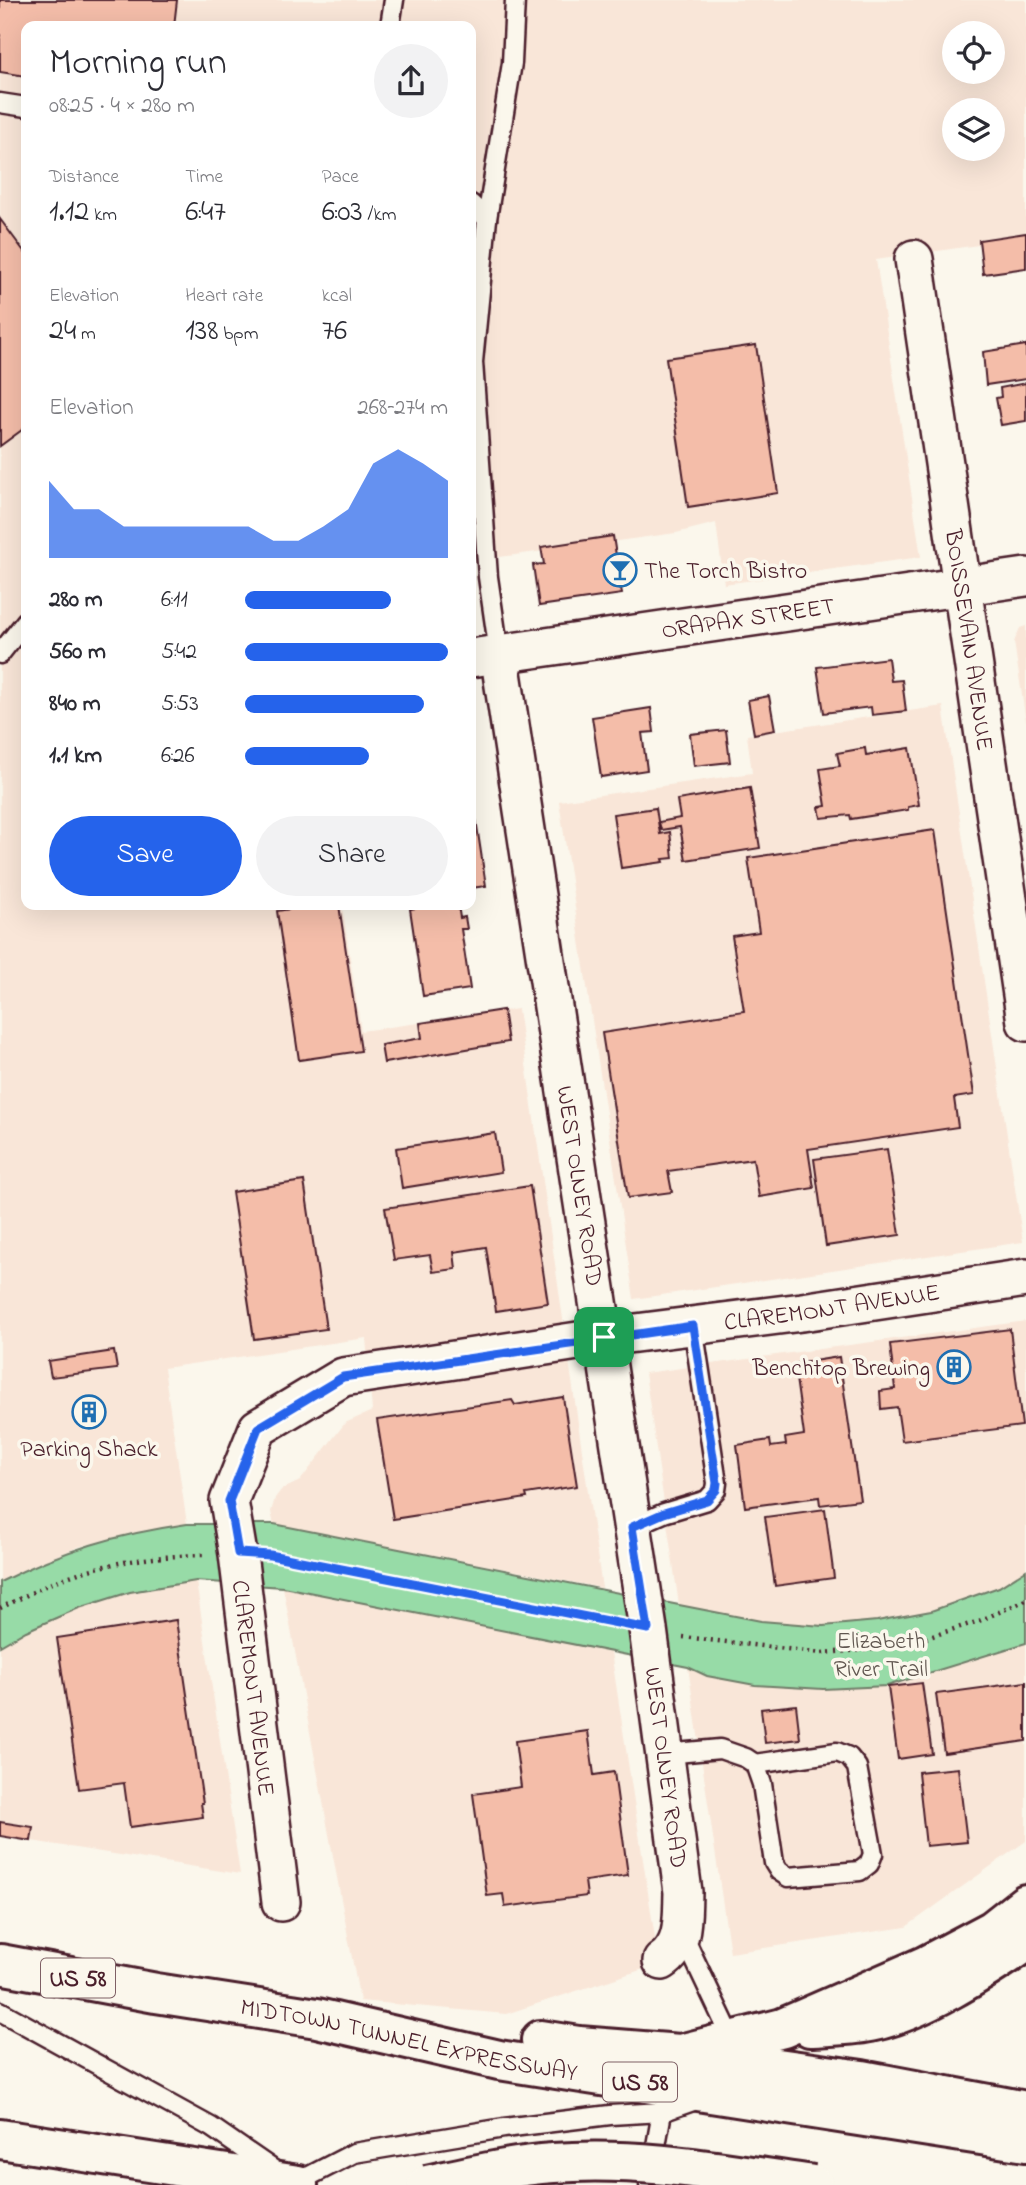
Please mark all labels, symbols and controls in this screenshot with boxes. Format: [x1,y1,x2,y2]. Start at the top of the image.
map controls [942,21,1005,161]
button: locate [942,21,1005,84]
text: Morning run [49,36,227,92]
button: share [374,44,448,118]
text: 08:25 · 4 × 280 m [49,90,195,123]
button: layers [942,98,1005,161]
text: Distance [49,164,119,191]
text: Time [185,164,223,191]
text: Pace [322,164,359,191]
text: 1.12 [49,191,89,235]
text: 6:47 [185,191,226,235]
text: 6:03 [322,191,363,235]
text: km [89,202,117,229]
text: /km [363,202,396,229]
text: Elevation [49,283,119,310]
text: Heart rate [185,283,263,310]
text: kcal [322,283,352,310]
text: 24 [49,310,76,354]
text: 138 [185,310,219,354]
text: 76 [322,310,347,354]
text: m [76,321,96,348]
text: bpm [219,321,258,348]
text: Elevation [49,392,134,425]
text: 268–274 m [357,392,448,425]
street label: BOISSEVAIN AVENUE [934,526,1001,753]
bar icon: The Torch Bistro [601,551,639,589]
place label: The Torch Bistro [644,555,807,590]
text: 280 m [49,584,103,617]
text: 6:11 [161,584,188,617]
street label: ORAPAX STREET [659,590,838,650]
text: 560 m [49,636,106,669]
text: 5:42 [161,636,197,669]
text: 840 m [49,688,101,721]
text: 5:53 [161,688,199,721]
text: 1.1 km [49,740,102,773]
text: 6:26 [161,740,195,773]
button: Save [49,816,242,896]
button: Share [256,816,448,896]
street label: WEST OLNEY ROAD [545,1083,610,1289]
street label: CLAREMONT AVENUE [722,1276,943,1342]
pin [574,1307,634,1367]
icon: arrive [585,1318,623,1356]
building icon: Benchtop Brewing [935,1348,973,1386]
place label: Benchtop Brewing [752,1352,930,1387]
building icon: Parking Shack [70,1393,108,1431]
place label: Parking Shack [20,1433,158,1468]
street label: CLAREMONT AVENUE [221,1578,282,1798]
park label: Elizabeth River Trail [834,1625,928,1688]
street label: WEST OLNEY ROAD [633,1665,695,1870]
road number: US 58 [41,1958,115,1997]
street label: MIDTOWN TUNNEL EXPRESSWAY [238,1991,579,2092]
road number: US 58 [603,2062,677,2102]

